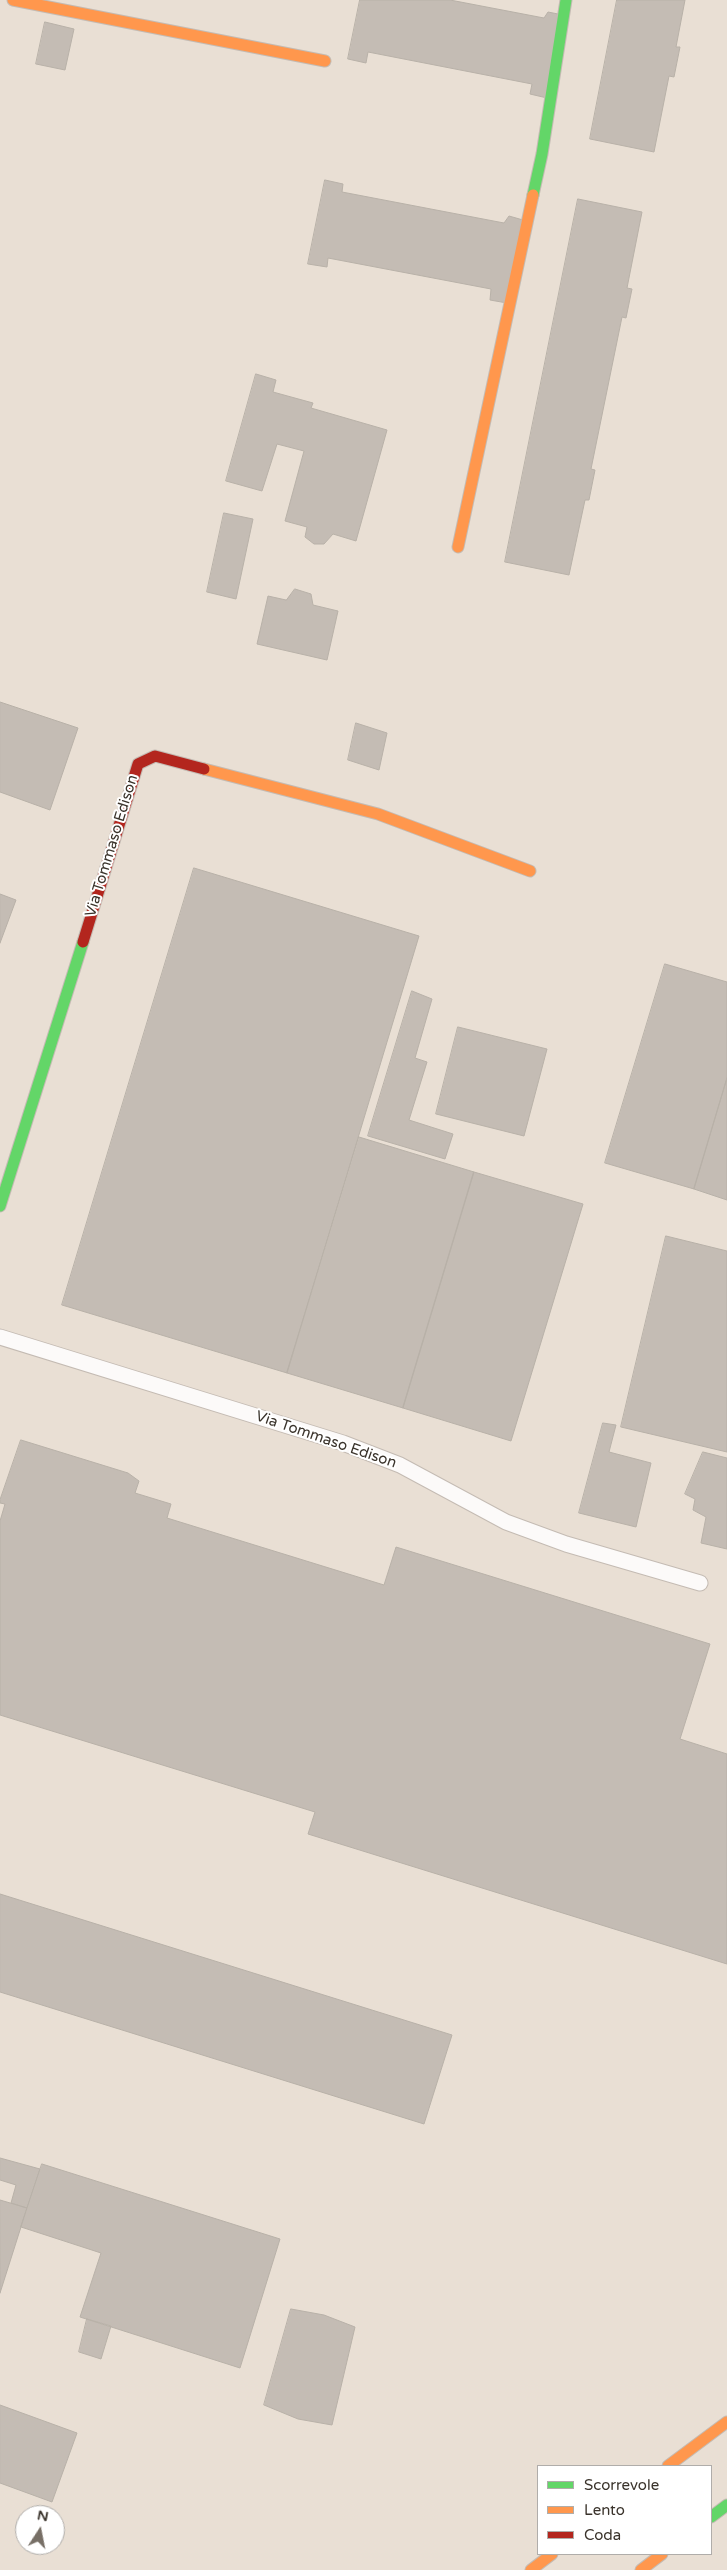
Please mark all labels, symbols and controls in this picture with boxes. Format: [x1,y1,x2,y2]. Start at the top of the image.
street label: Via Tommaso Edison [82,773,142,919]
street label: Via Tommaso Edison [253,1407,399,1473]
legend [537,2465,712,2555]
text: Scorrevole [584,2476,659,2494]
text: Lento [584,2501,625,2519]
north arrow [15,2505,65,2555]
text: N [36,2506,50,2525]
text: Coda [584,2526,621,2544]

